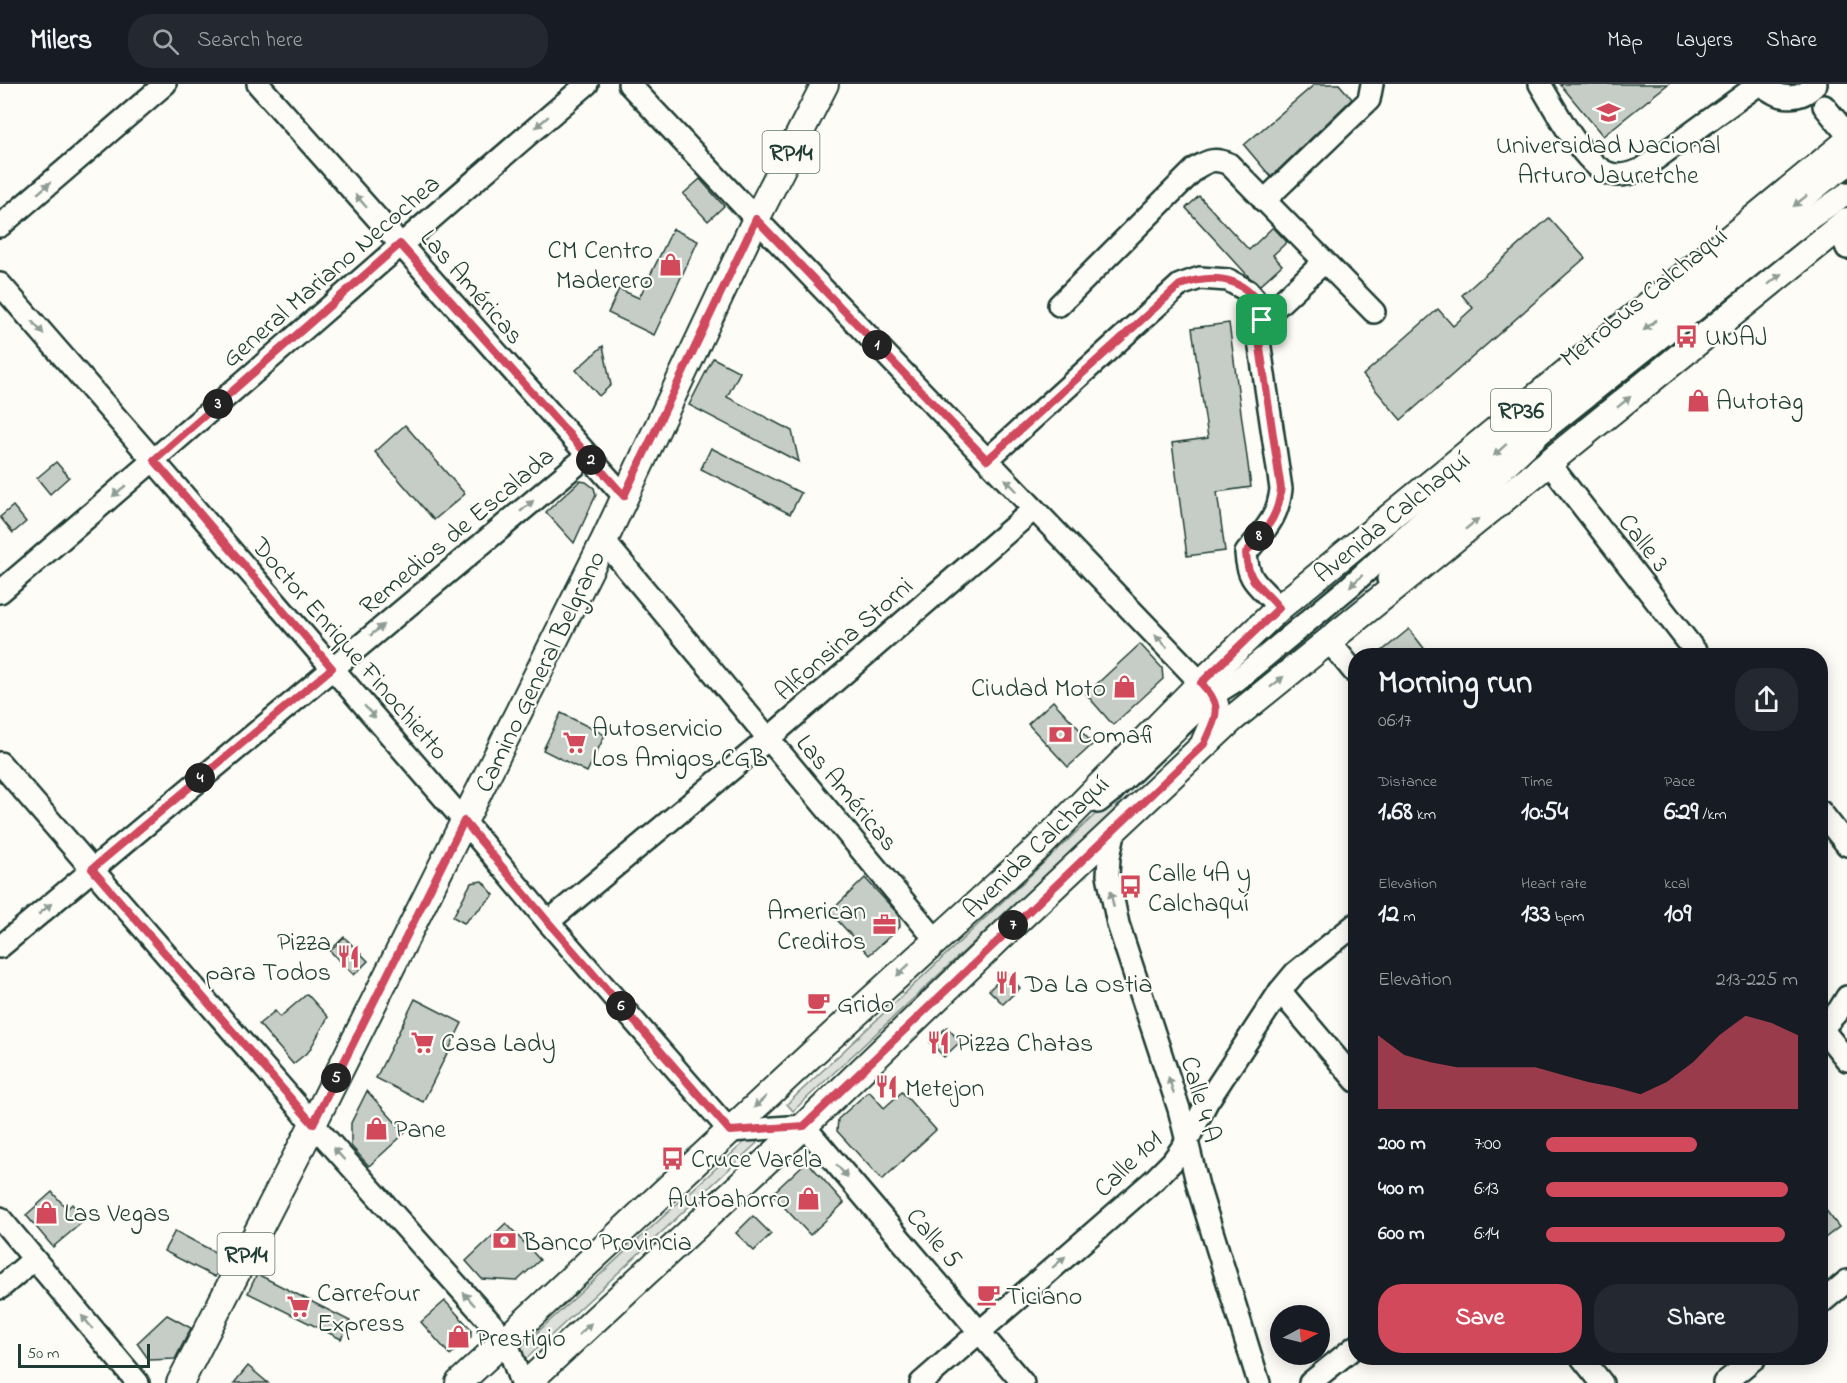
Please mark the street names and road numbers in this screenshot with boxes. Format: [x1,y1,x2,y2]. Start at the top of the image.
road number: RP14 [762,131,820,173]
street label: General Mariano Necochea [214,167,450,378]
street label: Metrobus Calchaquí [1553,219,1737,378]
street label: Las Américas [410,222,532,354]
road number: RP36 [1491,389,1551,431]
street label: Remedios de Escalada [352,439,564,626]
street label: Avenida Calchaquí [1306,443,1479,594]
street label: Calle 3 [1607,506,1678,582]
street label: Doctor Enrique Finochietto [240,529,457,770]
street label: Camino General Belgrano [467,545,617,800]
street label: Alfonsina Storni [767,569,923,711]
street label: Las Américas [785,727,906,861]
street label: Avenida Calchaquí [955,768,1119,929]
street label: Calle 4 A [1169,1052,1230,1148]
street label: Calle 101 [1086,1123,1172,1208]
street label: Calle 5 [895,1200,970,1278]
road number: RP14 [218,1233,274,1275]

